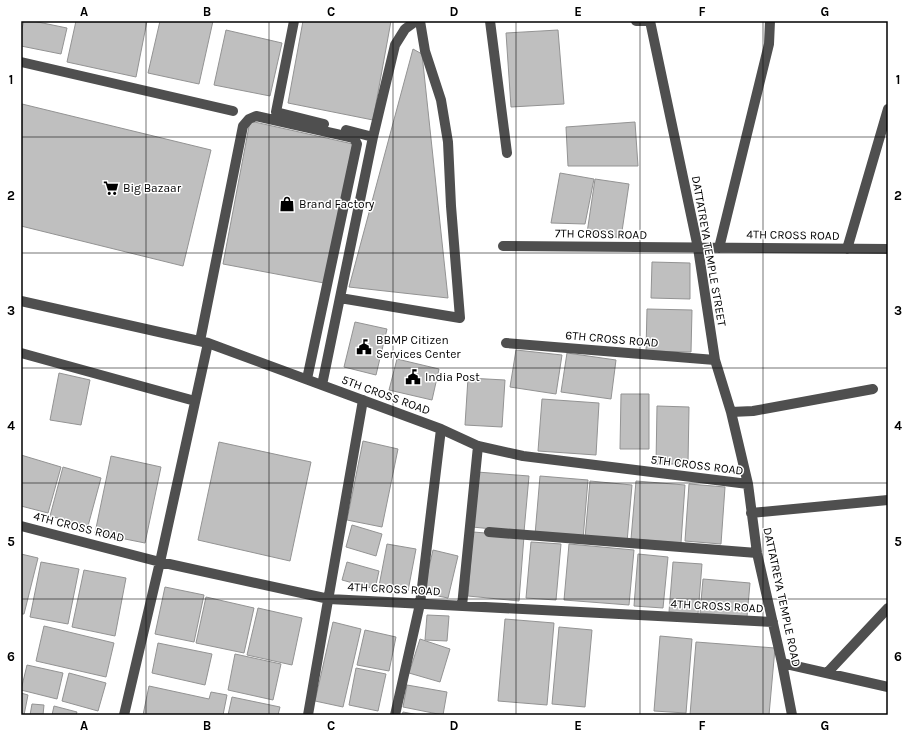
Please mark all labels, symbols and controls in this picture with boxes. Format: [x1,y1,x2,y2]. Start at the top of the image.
text: A [80,4,88,19]
text: B [203,4,211,19]
text: C [327,4,335,19]
text: D [450,4,459,19]
text: E [574,4,582,19]
text: F [698,4,706,19]
text: G [821,4,829,19]
text: 1 [9,72,13,87]
text: 1 [896,72,900,87]
street label: DATTATREYA TEMPLE STREET [689,175,729,327]
supermarket icon: Big Bazaar [102,179,120,197]
place label: Big Bazaar [123,181,182,195]
text: 2 [7,188,15,203]
text: 2 [894,188,902,203]
shop icon: Brand Factory [278,195,296,213]
place label: Brand Factory [299,197,375,211]
street label: 7TH CROSS ROAD [555,226,647,242]
street label: 4TH CROSS ROAD [746,227,840,243]
text: 3 [7,303,15,318]
text: 3 [894,303,902,318]
street label: 6TH CROSS ROAD [565,328,659,350]
place label: BBMP Citizen Services Center [376,333,461,361]
public building icon: BBMP Citizen Services Center [355,338,373,356]
public building icon: India Post [404,368,422,386]
place label: India Post [425,370,480,384]
street label: 5TH CROSS ROAD [340,372,432,418]
text: 4 [7,418,15,433]
text: 4 [894,418,902,433]
street label: 5TH CROSS ROAD [650,452,744,478]
street label: 4TH CROSS ROAD [32,509,126,545]
street label: DATTATREYA TEMPLE ROAD [760,526,804,668]
text: 5 [7,534,15,549]
text: 5 [894,534,902,549]
street label: 4TH CROSS ROAD [347,580,441,598]
street label: 4TH CROSS ROAD [670,597,764,615]
text: 6 [7,649,15,664]
text: 6 [894,649,902,664]
text: A [80,718,88,733]
text: B [203,718,211,733]
text: C [327,718,335,733]
text: D [450,718,459,733]
text: E [574,718,582,733]
text: F [698,718,706,733]
text: G [821,718,829,733]

